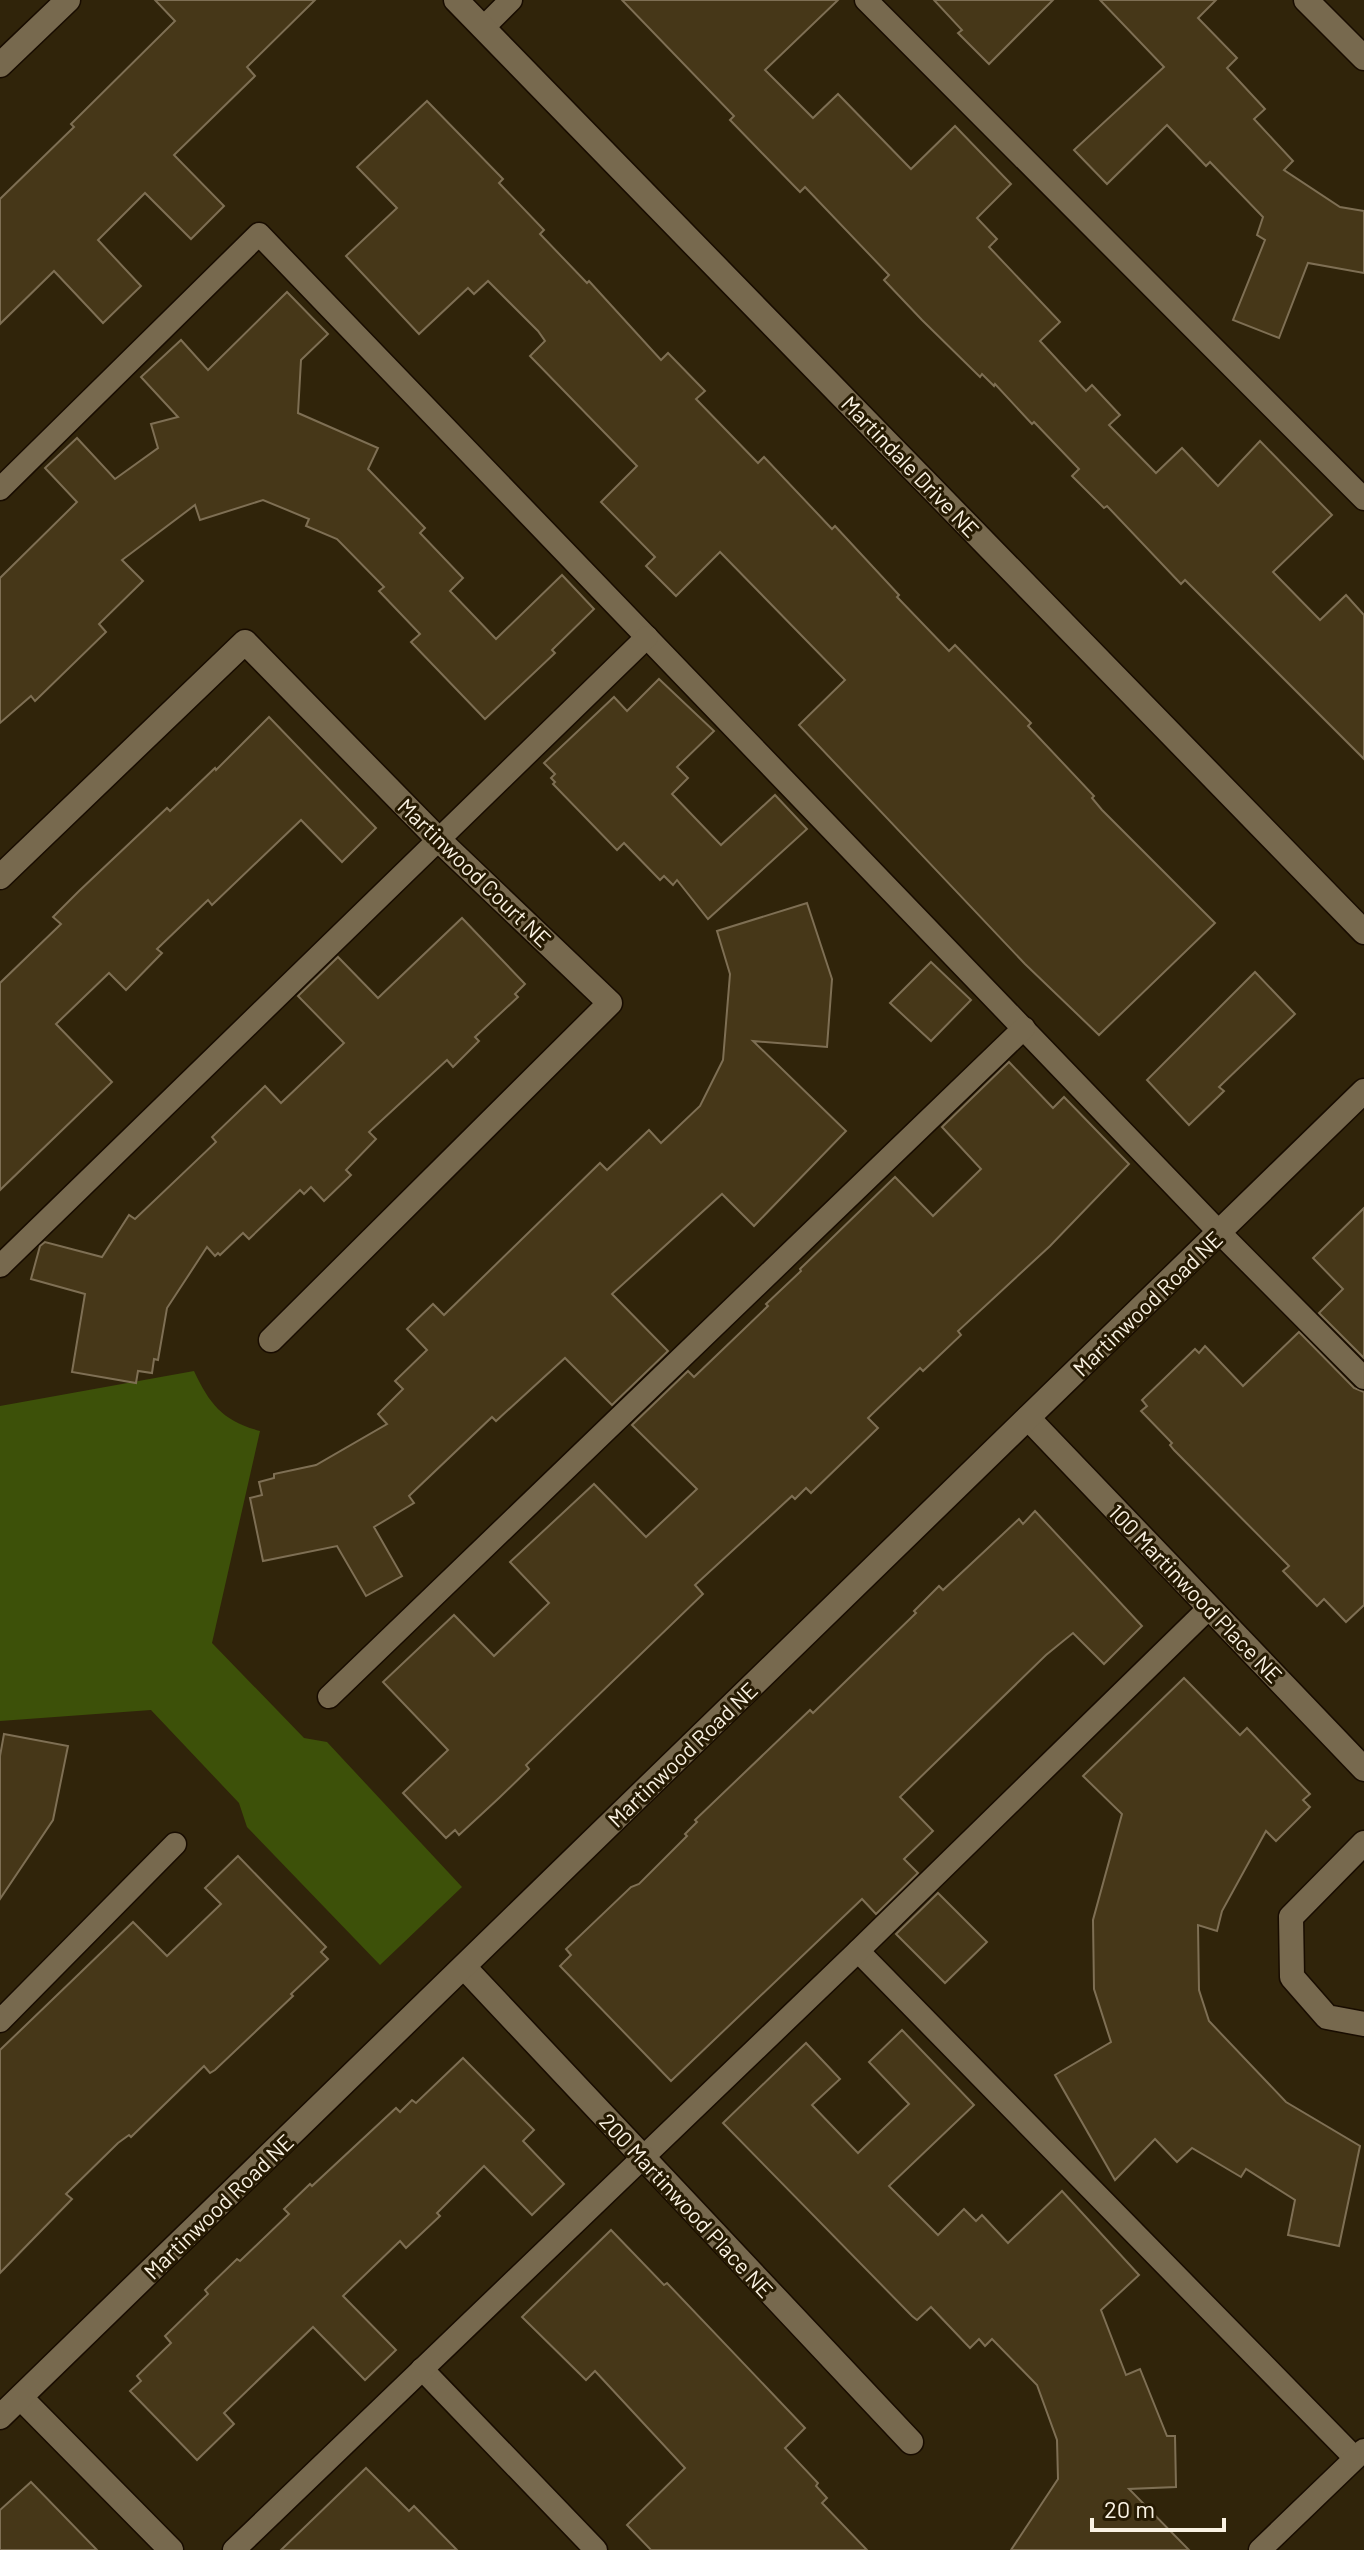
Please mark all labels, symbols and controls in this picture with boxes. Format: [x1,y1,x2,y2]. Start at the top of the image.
street label: Martindale Drive NE [837,390,985,542]
street label: Martinwood Court NE [393,792,557,952]
street label: Martinwood Road NE [1067,1225,1227,1381]
street label: 100 Martinwood Place NE [1104,1498,1288,1688]
street label: Martinwood Road NE [602,1676,762,1832]
street label: 200 Martinwood Place NE [595,2108,779,2302]
street label: Martinwood Road NE [138,2128,298,2284]
scale bar [1092,2482,1224,2532]
text: 20 m [1104,2494,1155,2523]

